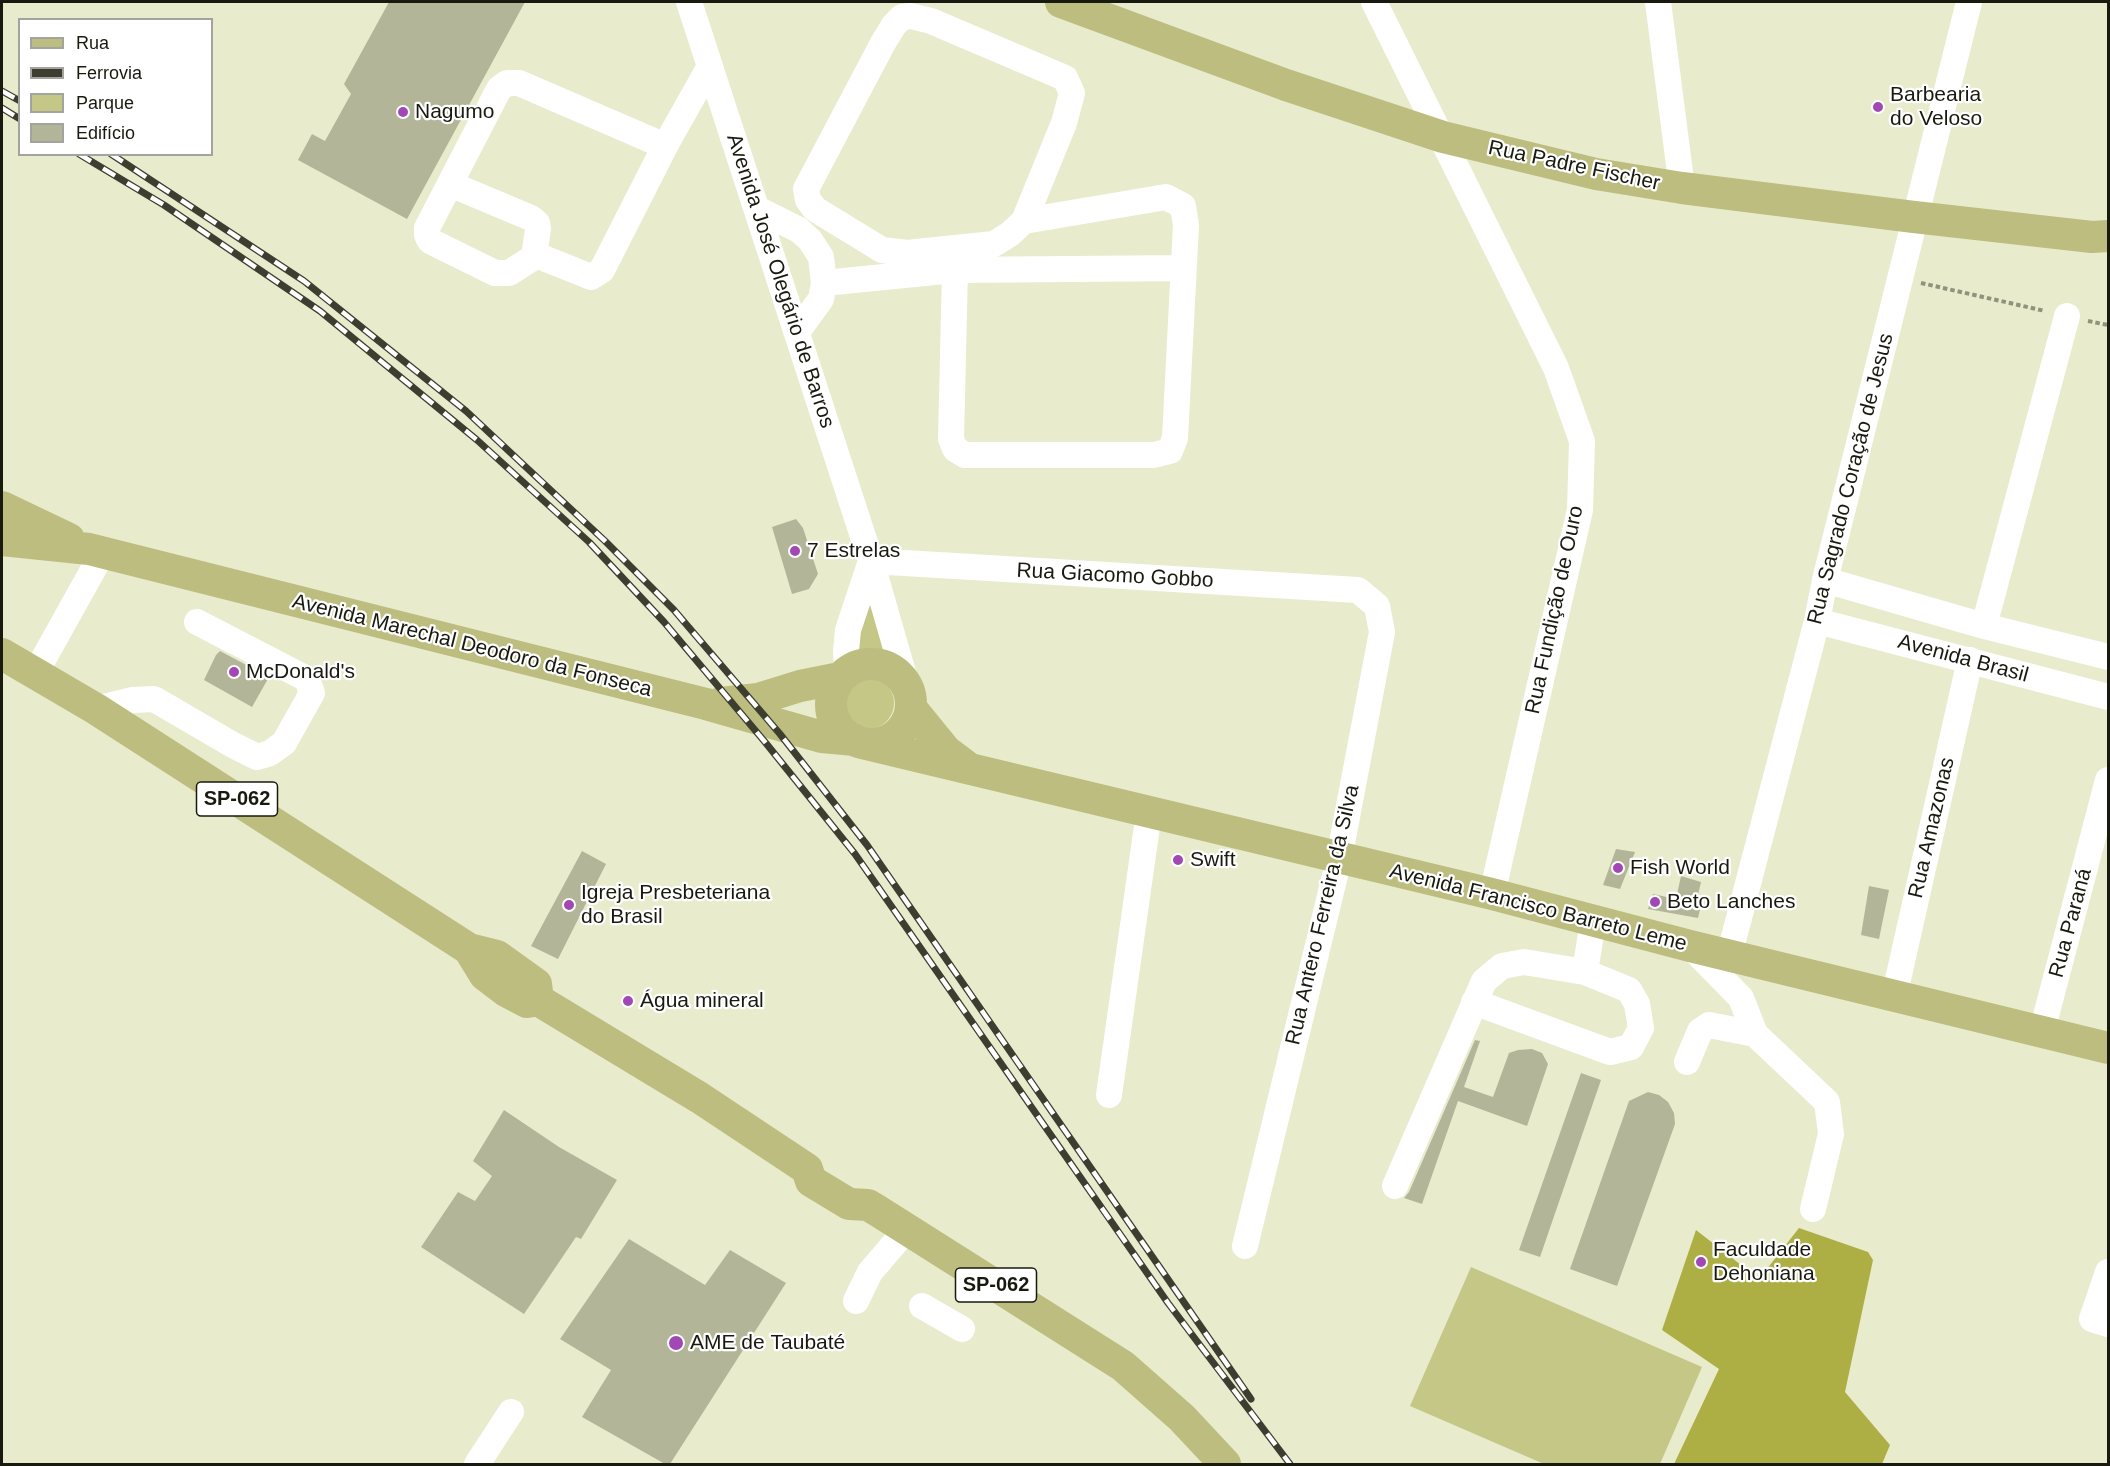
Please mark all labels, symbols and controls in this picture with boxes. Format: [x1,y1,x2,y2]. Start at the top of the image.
legend [18,18,213,156]
text: Rua [76,33,109,53]
text: Ferrovia [76,63,142,83]
place label: Barbearia do Veloso [1890,82,1982,132]
text: Parque [76,93,134,113]
place label: Nagumo [415,99,494,125]
marker: Barbearia do Veloso [1871,100,1885,114]
marker: Nagumo [396,105,410,119]
text: Edifício [76,123,135,143]
street label: Avenida José Olegário de Barros [720,131,840,431]
street label: Rua Padre Fischer [1486,135,1662,197]
street label: Rua Sagrado Coração de Jesus [1803,331,1899,627]
street label: Rua Fundição de Ouro [1521,503,1589,717]
place label: 7 Estrelas [807,538,900,564]
marker: 7 Estrelas [788,544,802,558]
street label: Rua Giacomo Gobbo [1016,558,1214,594]
street label: Avenida Marechal Deodoro da Fonseca [290,589,654,703]
street label: Avenida Brasil [1895,630,2031,688]
place label: McDonald's [246,659,355,685]
marker: McDonald's [227,665,241,679]
street label: Rua Amazonas [1904,755,1960,901]
road number: SP-062 [196,782,278,816]
street label: Rua Antero Ferreira da Silva [1281,783,1365,1047]
place label: Swift [1190,847,1236,873]
marker: Swift [1171,853,1185,867]
place label: Fish World [1630,855,1730,881]
street label: Avenida Francisco Barreto Leme [1387,859,1689,957]
marker: Fish World [1611,861,1625,875]
street label: Rua Paraná [2044,866,2098,980]
place label: Igreja Presbeteriana do Brasil [581,880,770,930]
place label: Beto Lanches [1667,889,1795,915]
marker: Beto Lanches [1648,895,1662,909]
marker: Igreja Presbeteriana do Brasil [562,898,576,912]
place label: Água mineral [640,988,764,1014]
marker: Água mineral [621,994,635,1008]
place label: Faculdade Dehoniana [1713,1237,1815,1287]
marker: Faculdade Dehoniana [1694,1255,1708,1269]
road number: SP-062 [956,1268,1036,1302]
place label: AME de Taubaté [690,1330,845,1356]
marker: AME de Taubaté [667,1334,685,1352]

